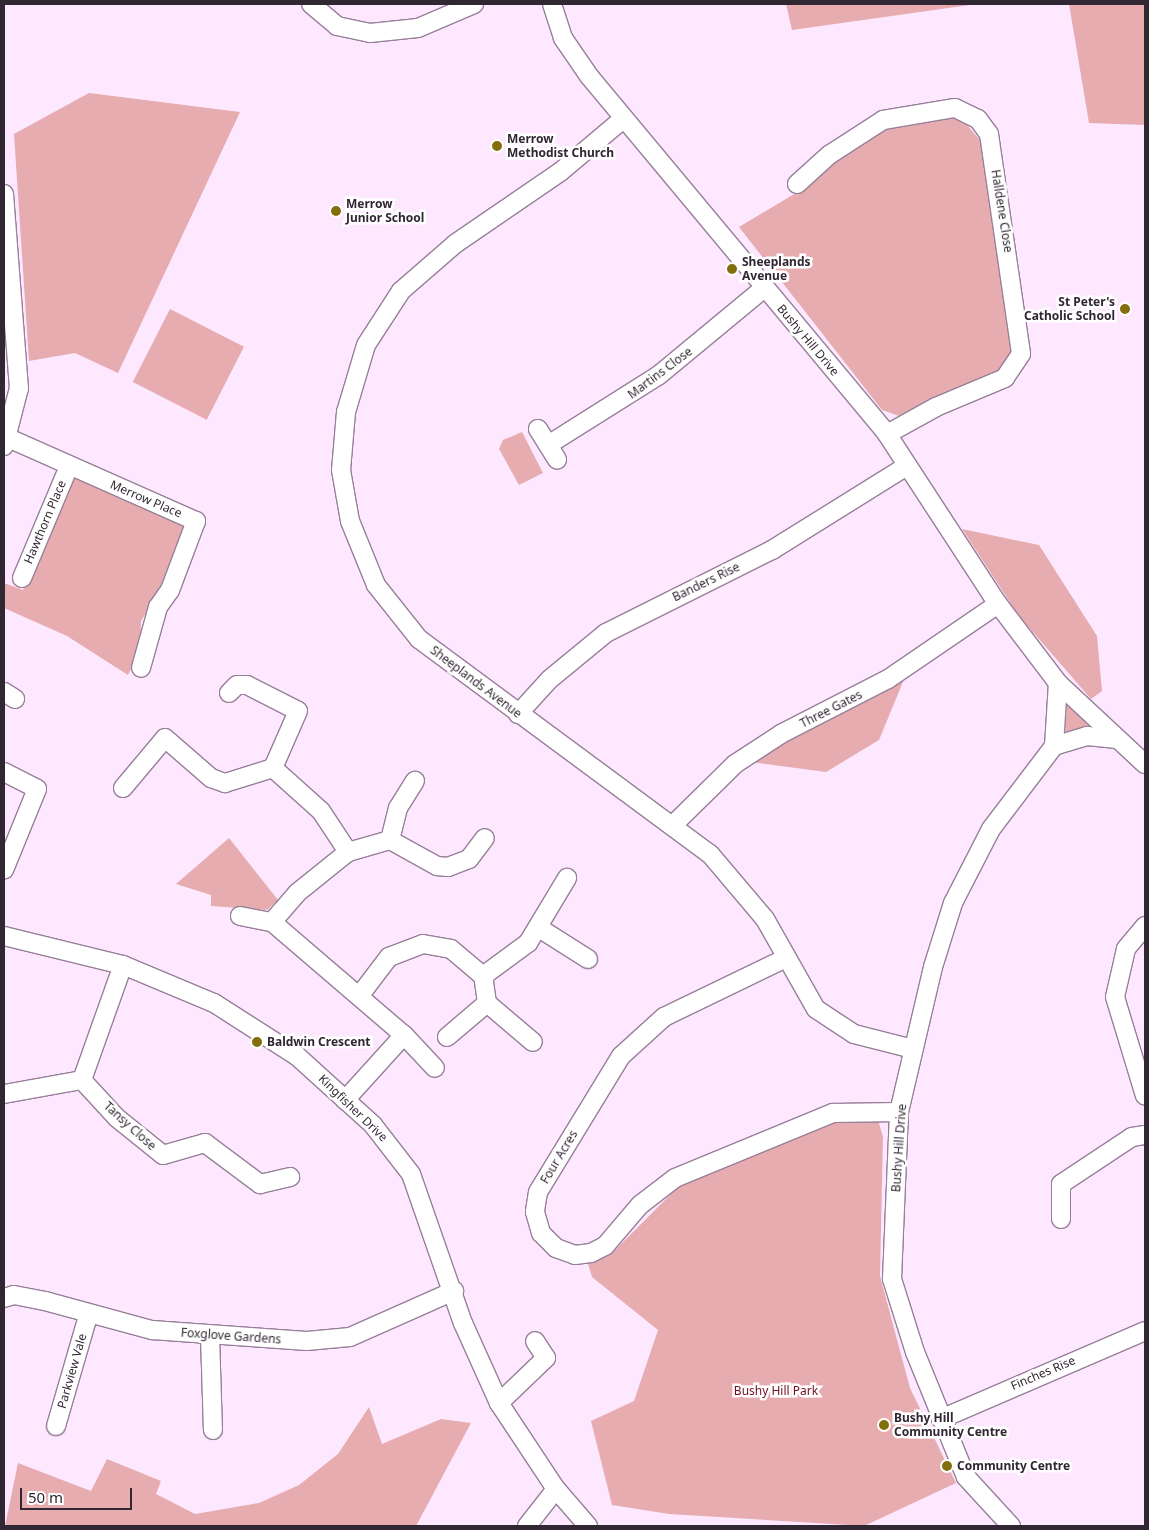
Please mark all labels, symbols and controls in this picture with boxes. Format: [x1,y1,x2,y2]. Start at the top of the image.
place label: Merrow Methodist Church [507,132,614,160]
marker: Merrow Methodist Church [491,140,503,152]
street label: Halldene Close [988,169,1016,253]
place label: Merrow Junior School [346,197,424,225]
marker: Merrow Junior School [330,205,342,217]
place label: Sheeplands Avenue [742,255,810,283]
marker: Sheeplands Avenue [726,263,738,275]
place label: St Peter's Catholic School [1024,295,1115,323]
street label: Bushy Hill Drive [774,301,842,379]
marker: St Peter's Catholic School [1119,303,1131,315]
street label: Martins Close [625,344,695,402]
street label: Merrow Place [108,477,184,521]
street label: Hawthorn Place [21,478,69,566]
street label: Banders Rise [670,560,742,604]
street label: Sheeplands Avenue [428,643,524,721]
street label: Three Gates [798,687,864,731]
place label: Baldwin Crescent [267,1035,370,1049]
marker: Baldwin Crescent [251,1036,263,1048]
street label: Kingfisher Drive [316,1071,390,1145]
street label: Tansy Close [101,1099,159,1153]
street label: Bushy Hill Drive [889,1103,909,1193]
street label: Four Acres [537,1128,581,1186]
street label: Foxglove Gardens [180,1325,282,1347]
street label: Parkview Vale [54,1332,90,1410]
street label: Finches Rise [1009,1353,1077,1393]
park label: Bushy Hill Park [734,1384,818,1398]
place label: Bushy Hill Community Centre [894,1411,1007,1439]
marker: Bushy Hill Community Centre [878,1419,890,1431]
place label: Community Centre [957,1459,1070,1473]
marker: Community Centre [941,1460,953,1472]
scale bar [22,1478,135,1510]
text: 50 m [28,1487,63,1507]

